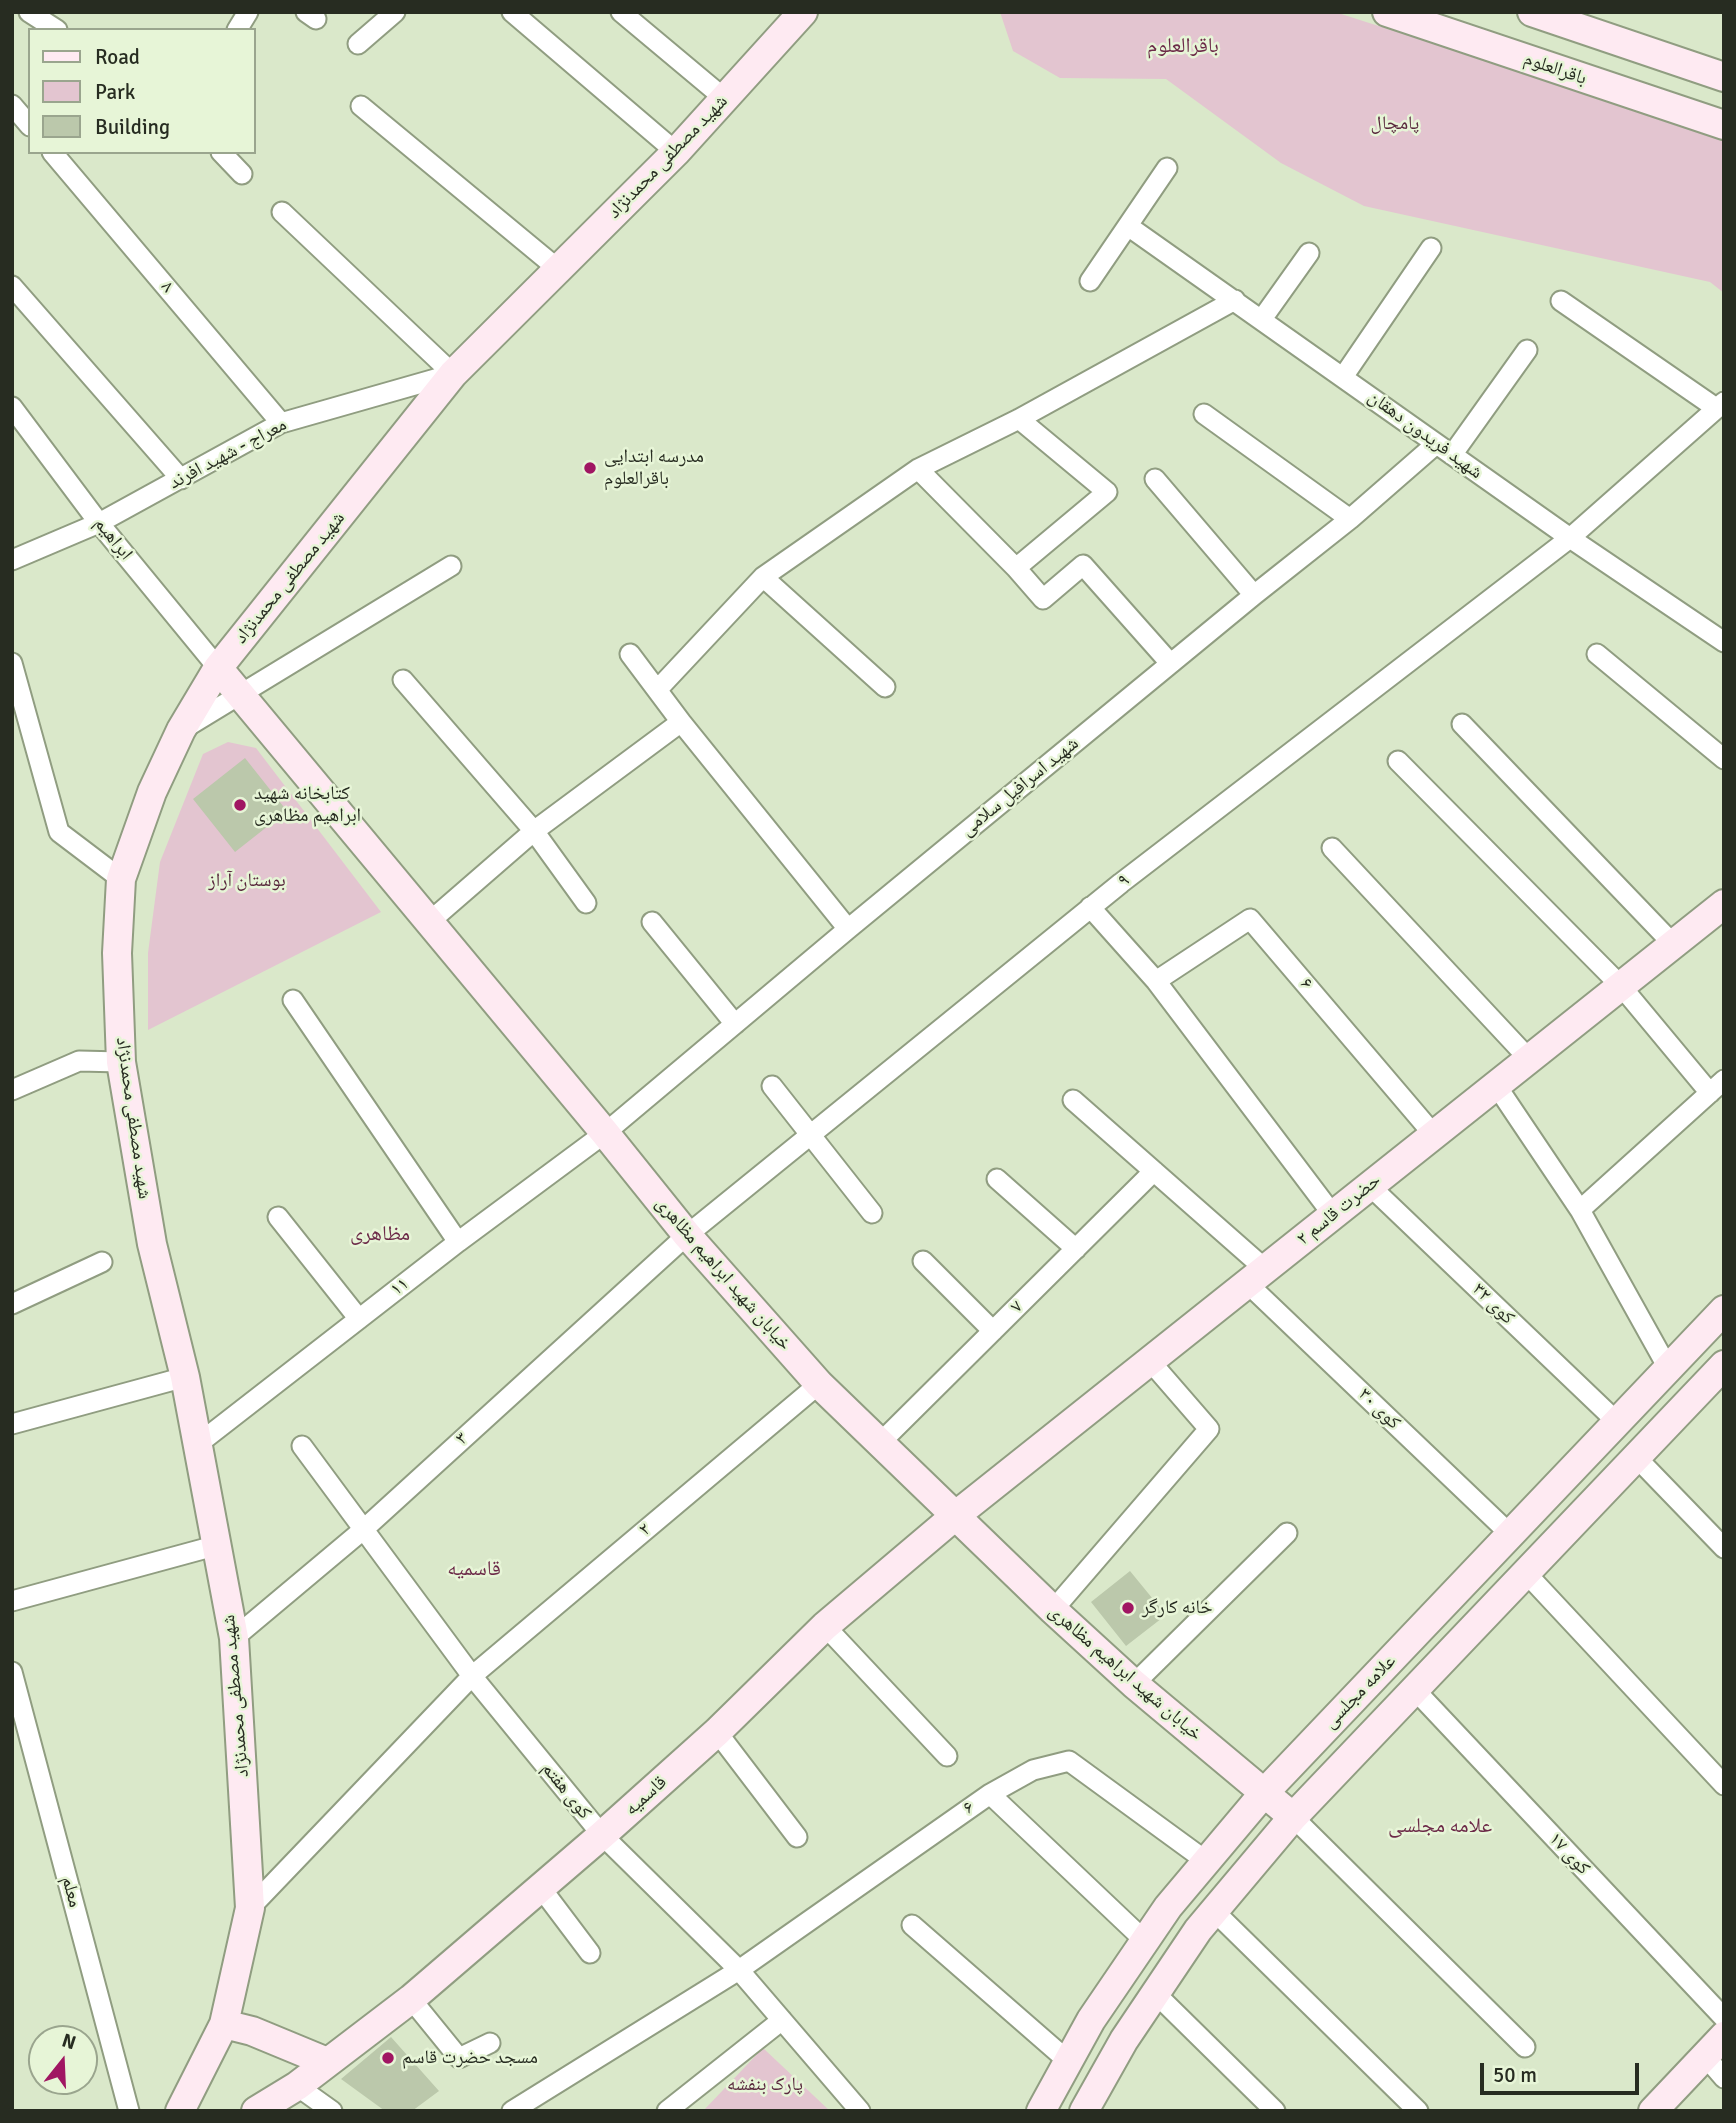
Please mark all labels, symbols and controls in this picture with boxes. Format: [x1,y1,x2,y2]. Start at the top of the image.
legend [28,28,256,154]
district label: باقرالعلوم [1147,33,1219,59]
text: Road [95,44,140,70]
street label: باقرالعلوم [1521,48,1589,90]
text: Park [95,79,135,105]
street label: شهید مصطفی محمدنژاد [603,90,733,224]
park label: پامچال [1371,113,1419,135]
text: Building [95,114,170,140]
street label: ۸ [156,276,178,298]
street label: شهید فریدون دهقان [1363,386,1487,484]
street label: معراج - شهید افرند [165,413,291,495]
place label: مدرسه ابتدایی باقرالعلوم [604,446,704,490]
marker: مدرسه ابتدایی باقرالعلوم [582,460,598,476]
street label: شهید مصطفی محمدنژاد [230,507,350,649]
street label: ابراهیم [89,513,137,565]
street label: شهید اسرافیل سلامی [956,733,1084,841]
place label: کتابخانه شهید ابراهیم مظاهری [254,783,361,827]
marker: کتابخانه شهید ابراهیم مظاهری [232,797,248,813]
street label: ۹ [1114,869,1134,893]
park label: بوستان آراز [208,870,286,892]
street label: ۶ [1295,973,1317,995]
street label: شهید مصطفی محمدنژاد [110,1036,156,1200]
street label: ۲ حضرت قاسم [1292,1169,1386,1251]
street label: خیابان شهید ابراهیم مظاهری [650,1193,796,1355]
district label: مظاهری [350,1221,410,1247]
street label: ۱۱ [386,1273,414,1301]
street label: کوی ۳۲ [1467,1279,1519,1329]
street label: ۷ [1006,1296,1028,1318]
street label: کوی ۳۰ [1353,1384,1405,1434]
street label: ۳ [451,1428,473,1450]
street label: ۲ [634,1519,656,1541]
district label: قاسمیه [447,1556,501,1582]
place label: خانه کارگر [1142,1597,1212,1619]
street label: خیابان شهید ابراهیم مظاهری [1044,1600,1206,1746]
marker: خانه کارگر [1120,1600,1136,1616]
street label: شهید مصطفی محمدنژاد [218,1614,254,1778]
street label: علامه مجلسی [1319,1650,1401,1734]
street label: کوی هفتم [536,1758,596,1824]
street label: قاسمیه [620,1771,672,1821]
street label: ۶ [959,1796,979,1820]
district label: علامه مجلسی [1388,1813,1492,1839]
street label: کوی ۱۷ [1544,1828,1594,1880]
street label: معلم [56,1874,86,1910]
north arrow [28,2025,98,2095]
text: N [59,2028,79,2055]
place label: مسجد حضرت قاسم [402,2047,538,2069]
marker: مسجد حضرت قاسم [380,2050,396,2066]
scale bar [1484,2050,1643,2094]
text: 50 m [1493,2062,1537,2088]
park label: پارک بنفشه [727,2074,803,2096]

